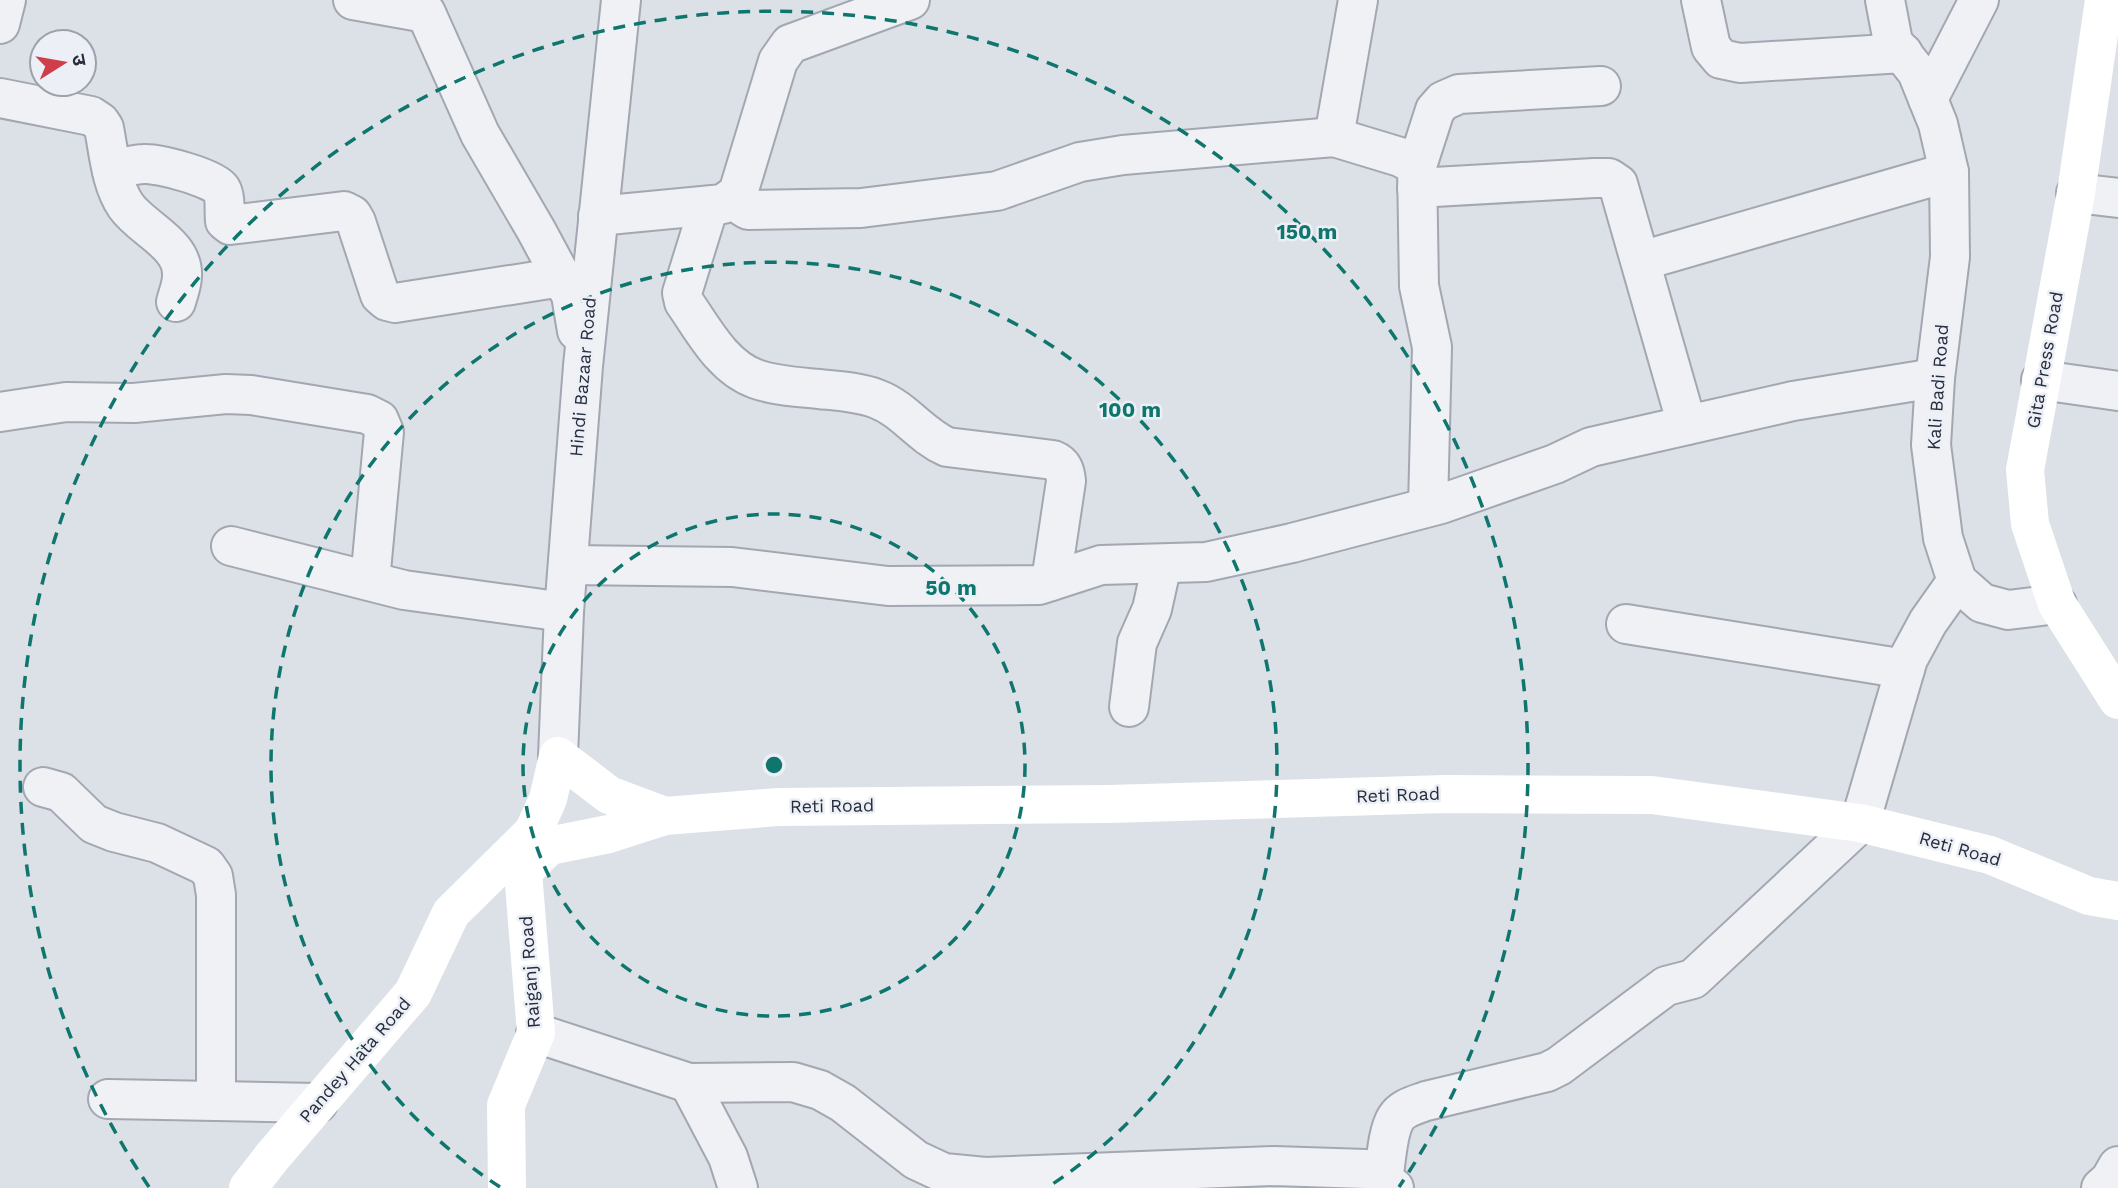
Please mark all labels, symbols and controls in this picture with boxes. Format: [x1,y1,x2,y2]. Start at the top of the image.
north arrow [28,28,98,98]
text: उ [67,52,92,68]
text: 150 m [1277,219,1337,244]
street label: Gita Press Road [2022,290,2067,430]
street label: Hindi Bazaar Road [565,296,600,458]
street label: Kali Badi Road [1923,323,1952,451]
text: 100 m [1099,397,1161,422]
text: 50 m [925,575,977,600]
centre of rings [762,753,786,777]
street label: Reti Road [1356,783,1440,806]
street label: Reti Road [790,794,874,817]
street label: Reti Road [1917,827,2003,870]
street label: Raiganj Road [515,915,544,1029]
street label: Pandey Hata Road [295,993,415,1127]

